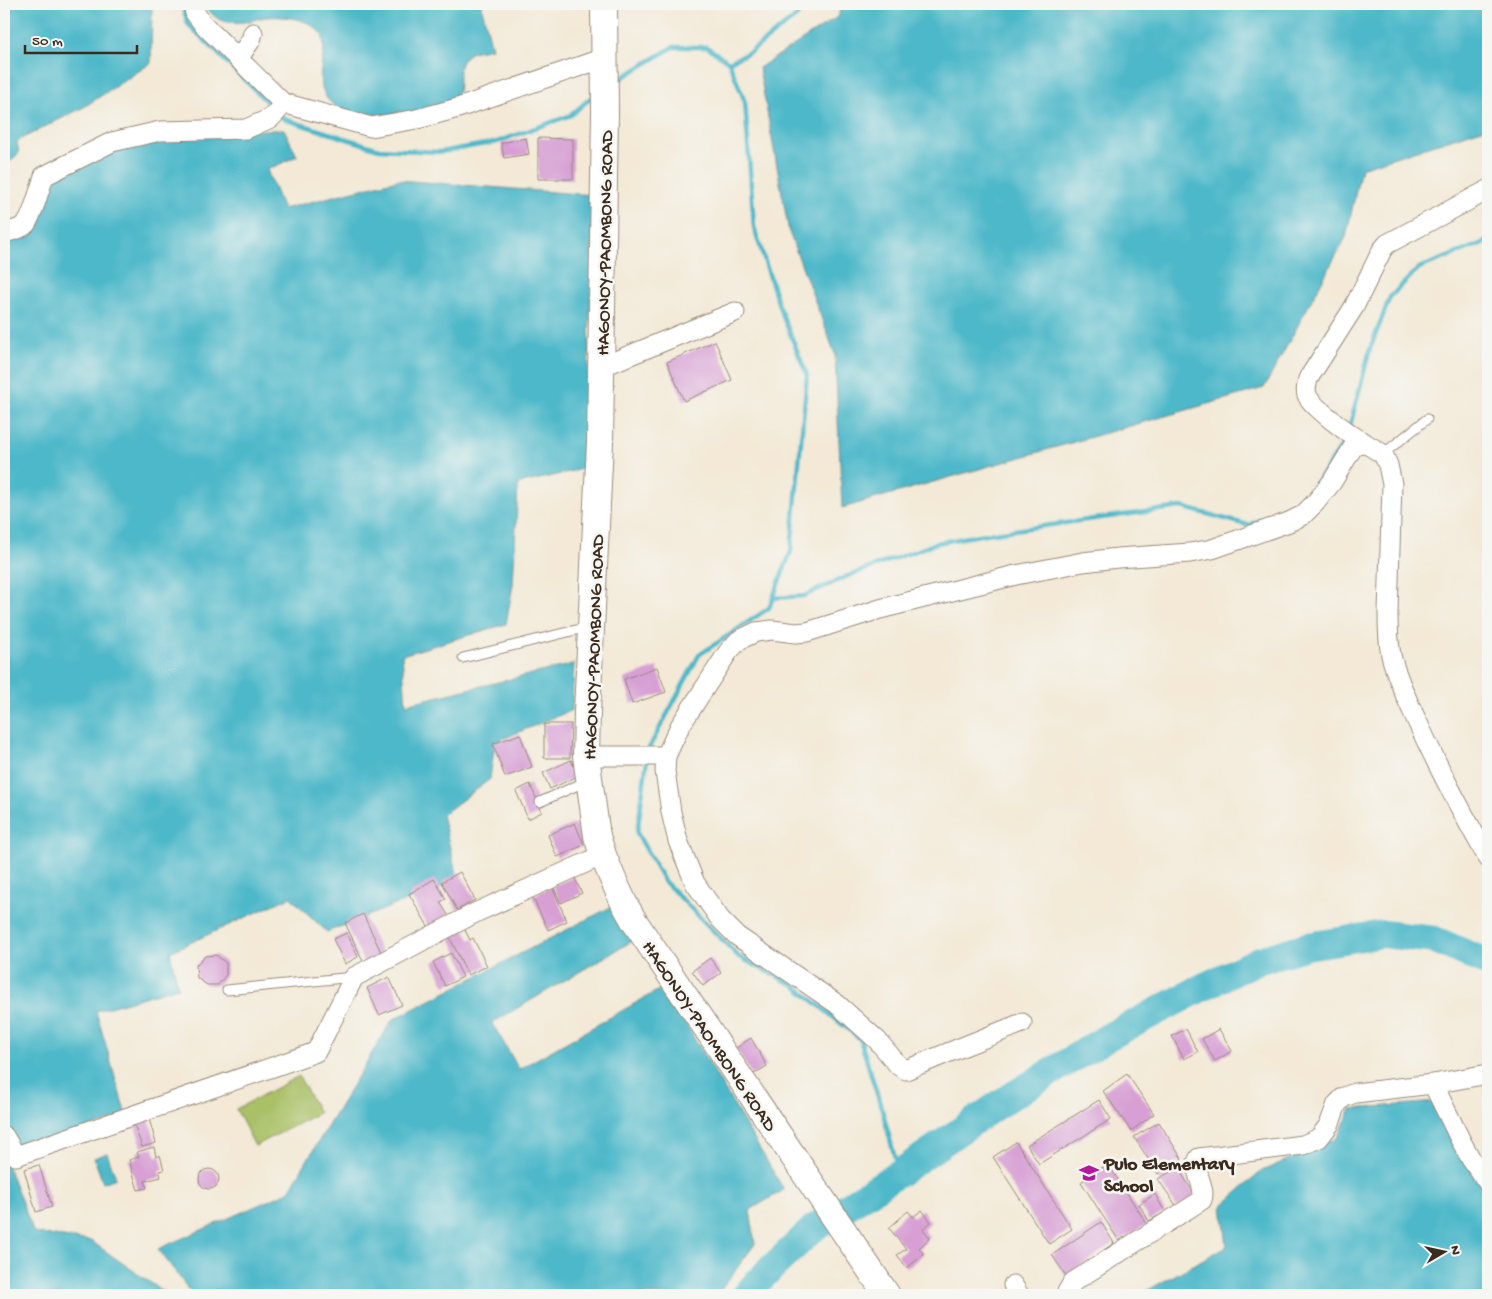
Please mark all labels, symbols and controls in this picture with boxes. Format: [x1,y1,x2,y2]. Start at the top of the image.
scale bar [25,22,138,54]
text: 50 m [32,33,63,51]
street label: HAGONOY-PAOMBONG ROAD [593,130,620,356]
street label: HAGONOY-PAOMBONG ROAD [580,533,611,760]
street label: HAGONOY-PAOMBONG ROAD [636,937,781,1137]
place label: Pulo Elementary School [1103,1154,1235,1199]
school or university icon: Pulo Elementary School [1078,1162,1100,1184]
north arrow [1420,1226,1470,1276]
text: N [1445,1245,1463,1256]

